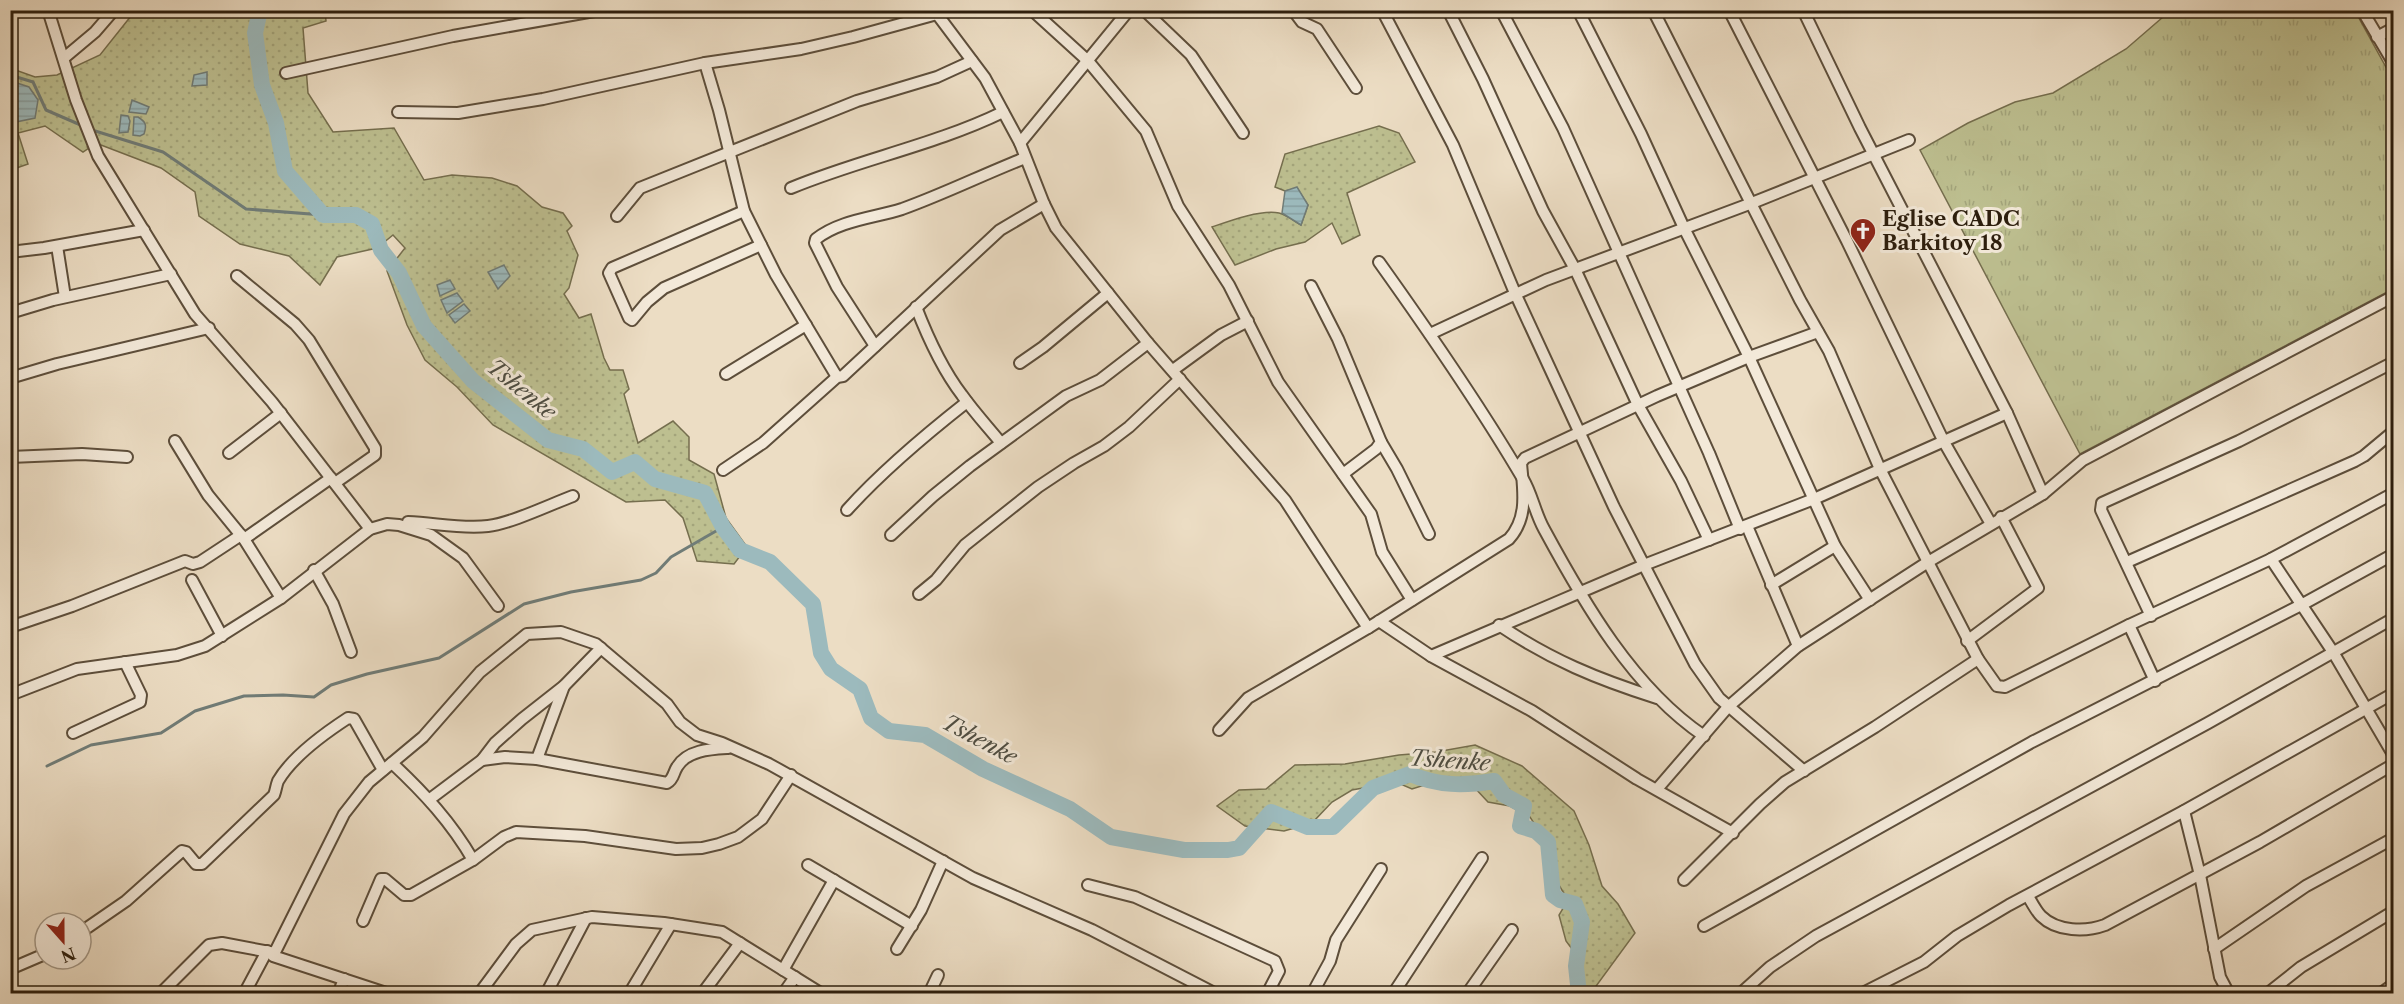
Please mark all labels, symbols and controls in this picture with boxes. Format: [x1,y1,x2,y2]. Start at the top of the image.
place label: Eglise CADC Barkitoy 18 [1882,206,2020,255]
church icon: Eglise CADC Barkitoy 18 [1848,216,1878,254]
water label: Tshenke [482,354,563,426]
water label: Tshenke [938,709,1023,771]
water label: Tshenke [1409,744,1493,777]
north arrow [33,911,93,971]
text: N [58,943,78,967]

